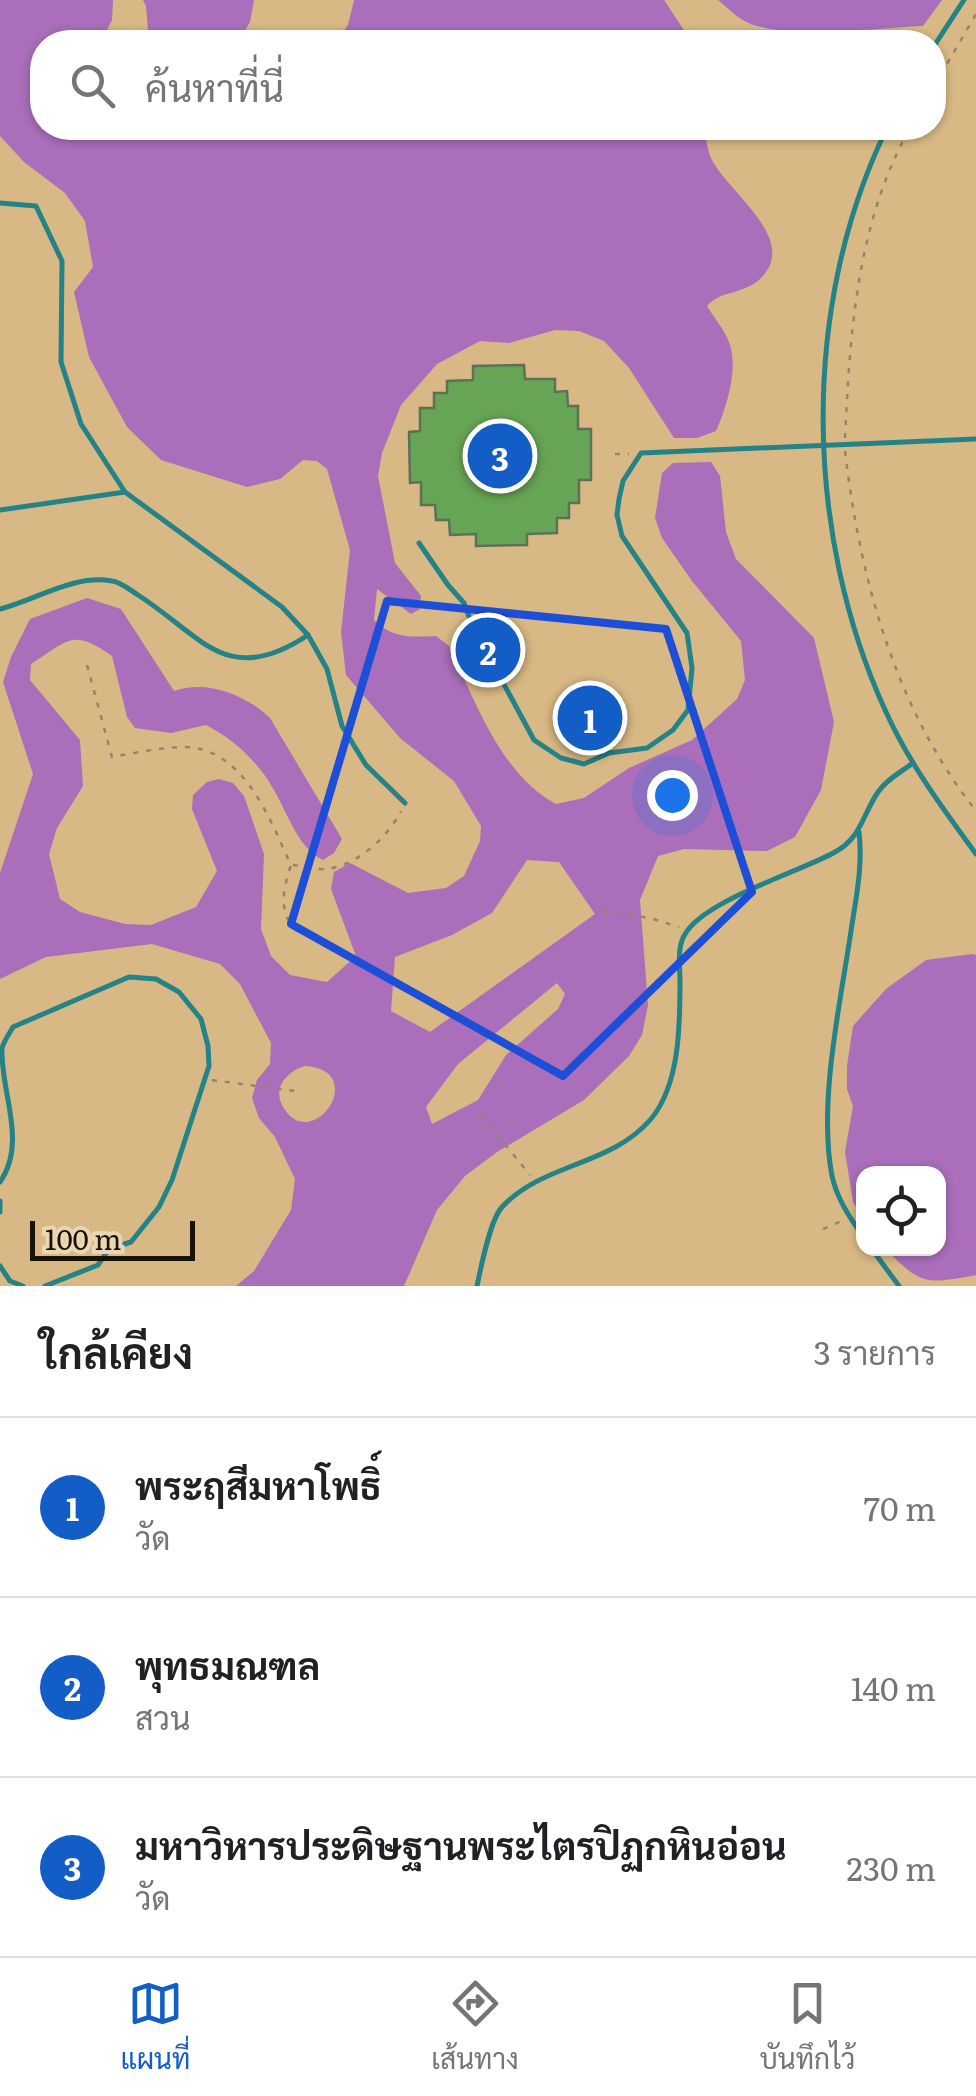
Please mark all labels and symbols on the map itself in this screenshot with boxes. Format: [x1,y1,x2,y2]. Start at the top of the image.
pin: 3 [468,418,532,494]
pin: 2 [456,612,520,688]
pin: 1 [558,680,622,756]
your location [647,770,698,821]
scale bar [30,1216,195,1260]

